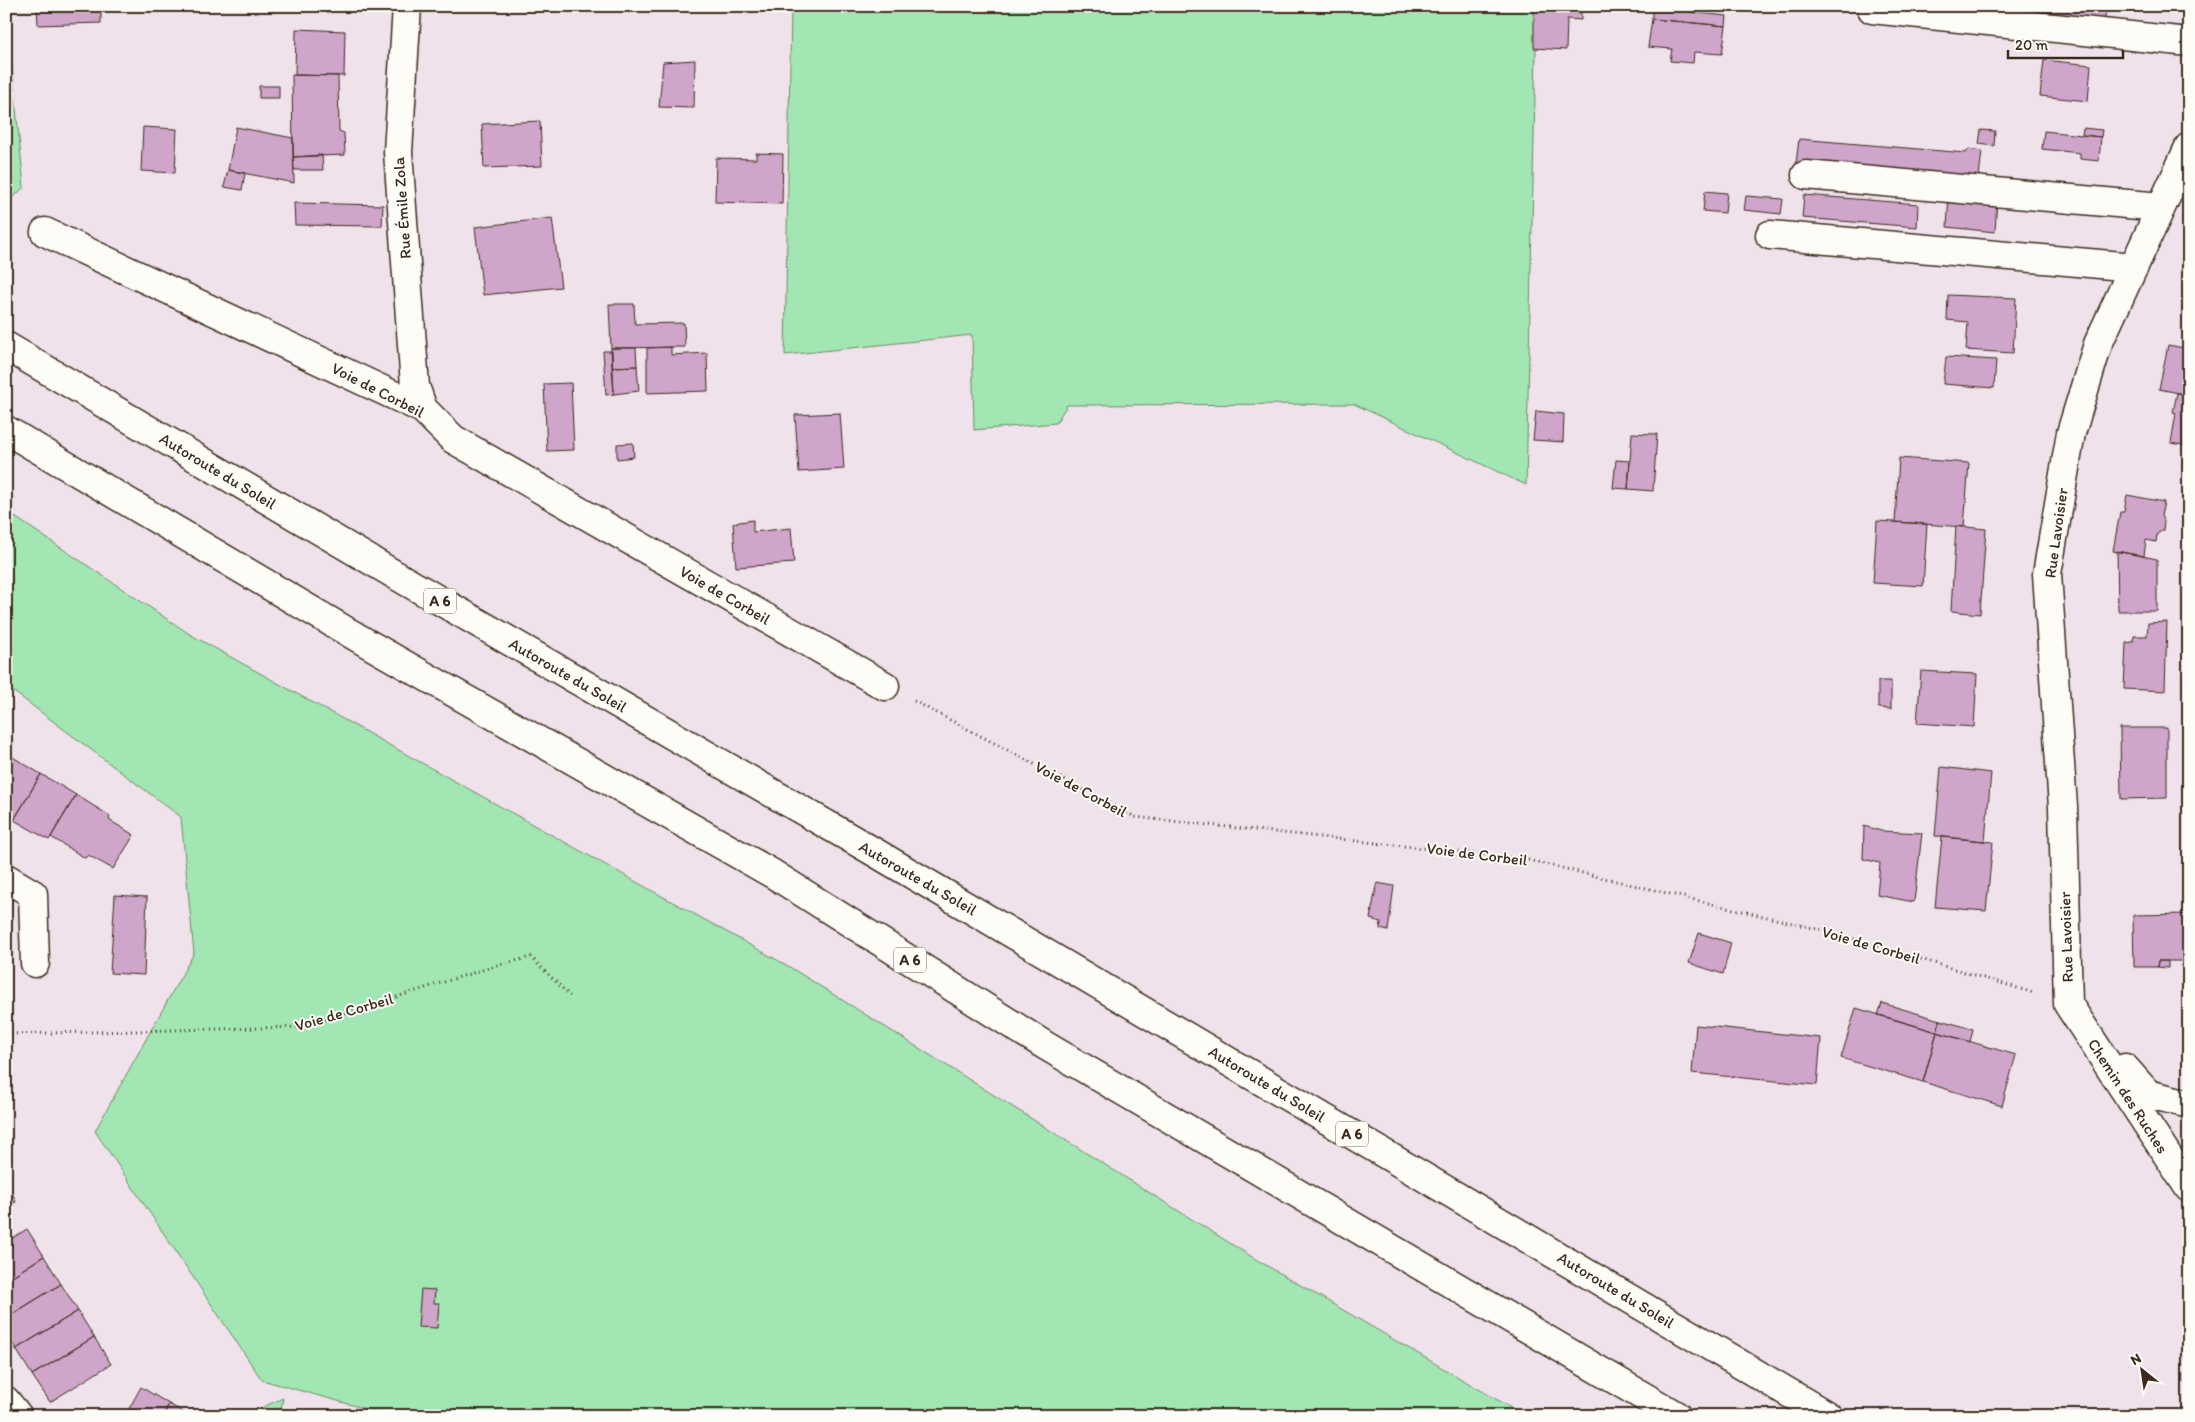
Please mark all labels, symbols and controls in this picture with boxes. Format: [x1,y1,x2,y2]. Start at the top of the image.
scale bar [2008,28,2122,60]
text: 20 m [2015,36,2049,54]
street label: Rue Émile Zola [389,156,415,259]
street label: Voie de Corbeil [328,358,428,422]
street label: Autoroute du Soleil [156,429,280,514]
street label: Rue Lavoisier [2040,486,2072,579]
street label: Voie de Corbeil [676,561,774,629]
road number: A 6 [424,588,456,614]
street label: Autoroute du Soleil [506,634,631,717]
street label: Voie de Corbeil [1032,757,1131,821]
street label: Autoroute du Soleil [856,837,981,920]
street label: Voie de Corbeil [1425,838,1529,870]
street label: Rue Lavoisier [2055,891,2077,983]
street label: Voie de Corbeil [1820,922,1923,968]
road number: A 6 [894,948,926,972]
street label: Voie de Corbeil [293,989,396,1035]
street label: Chemin des Ruches [2084,1035,2172,1157]
street label: Autoroute du Soleil [1205,1042,1329,1127]
road number: A 6 [1336,1122,1368,1146]
street label: Autoroute du Soleil [1554,1248,1678,1333]
north arrow [2118,1344,2168,1394]
text: N [2127,1349,2144,1369]

